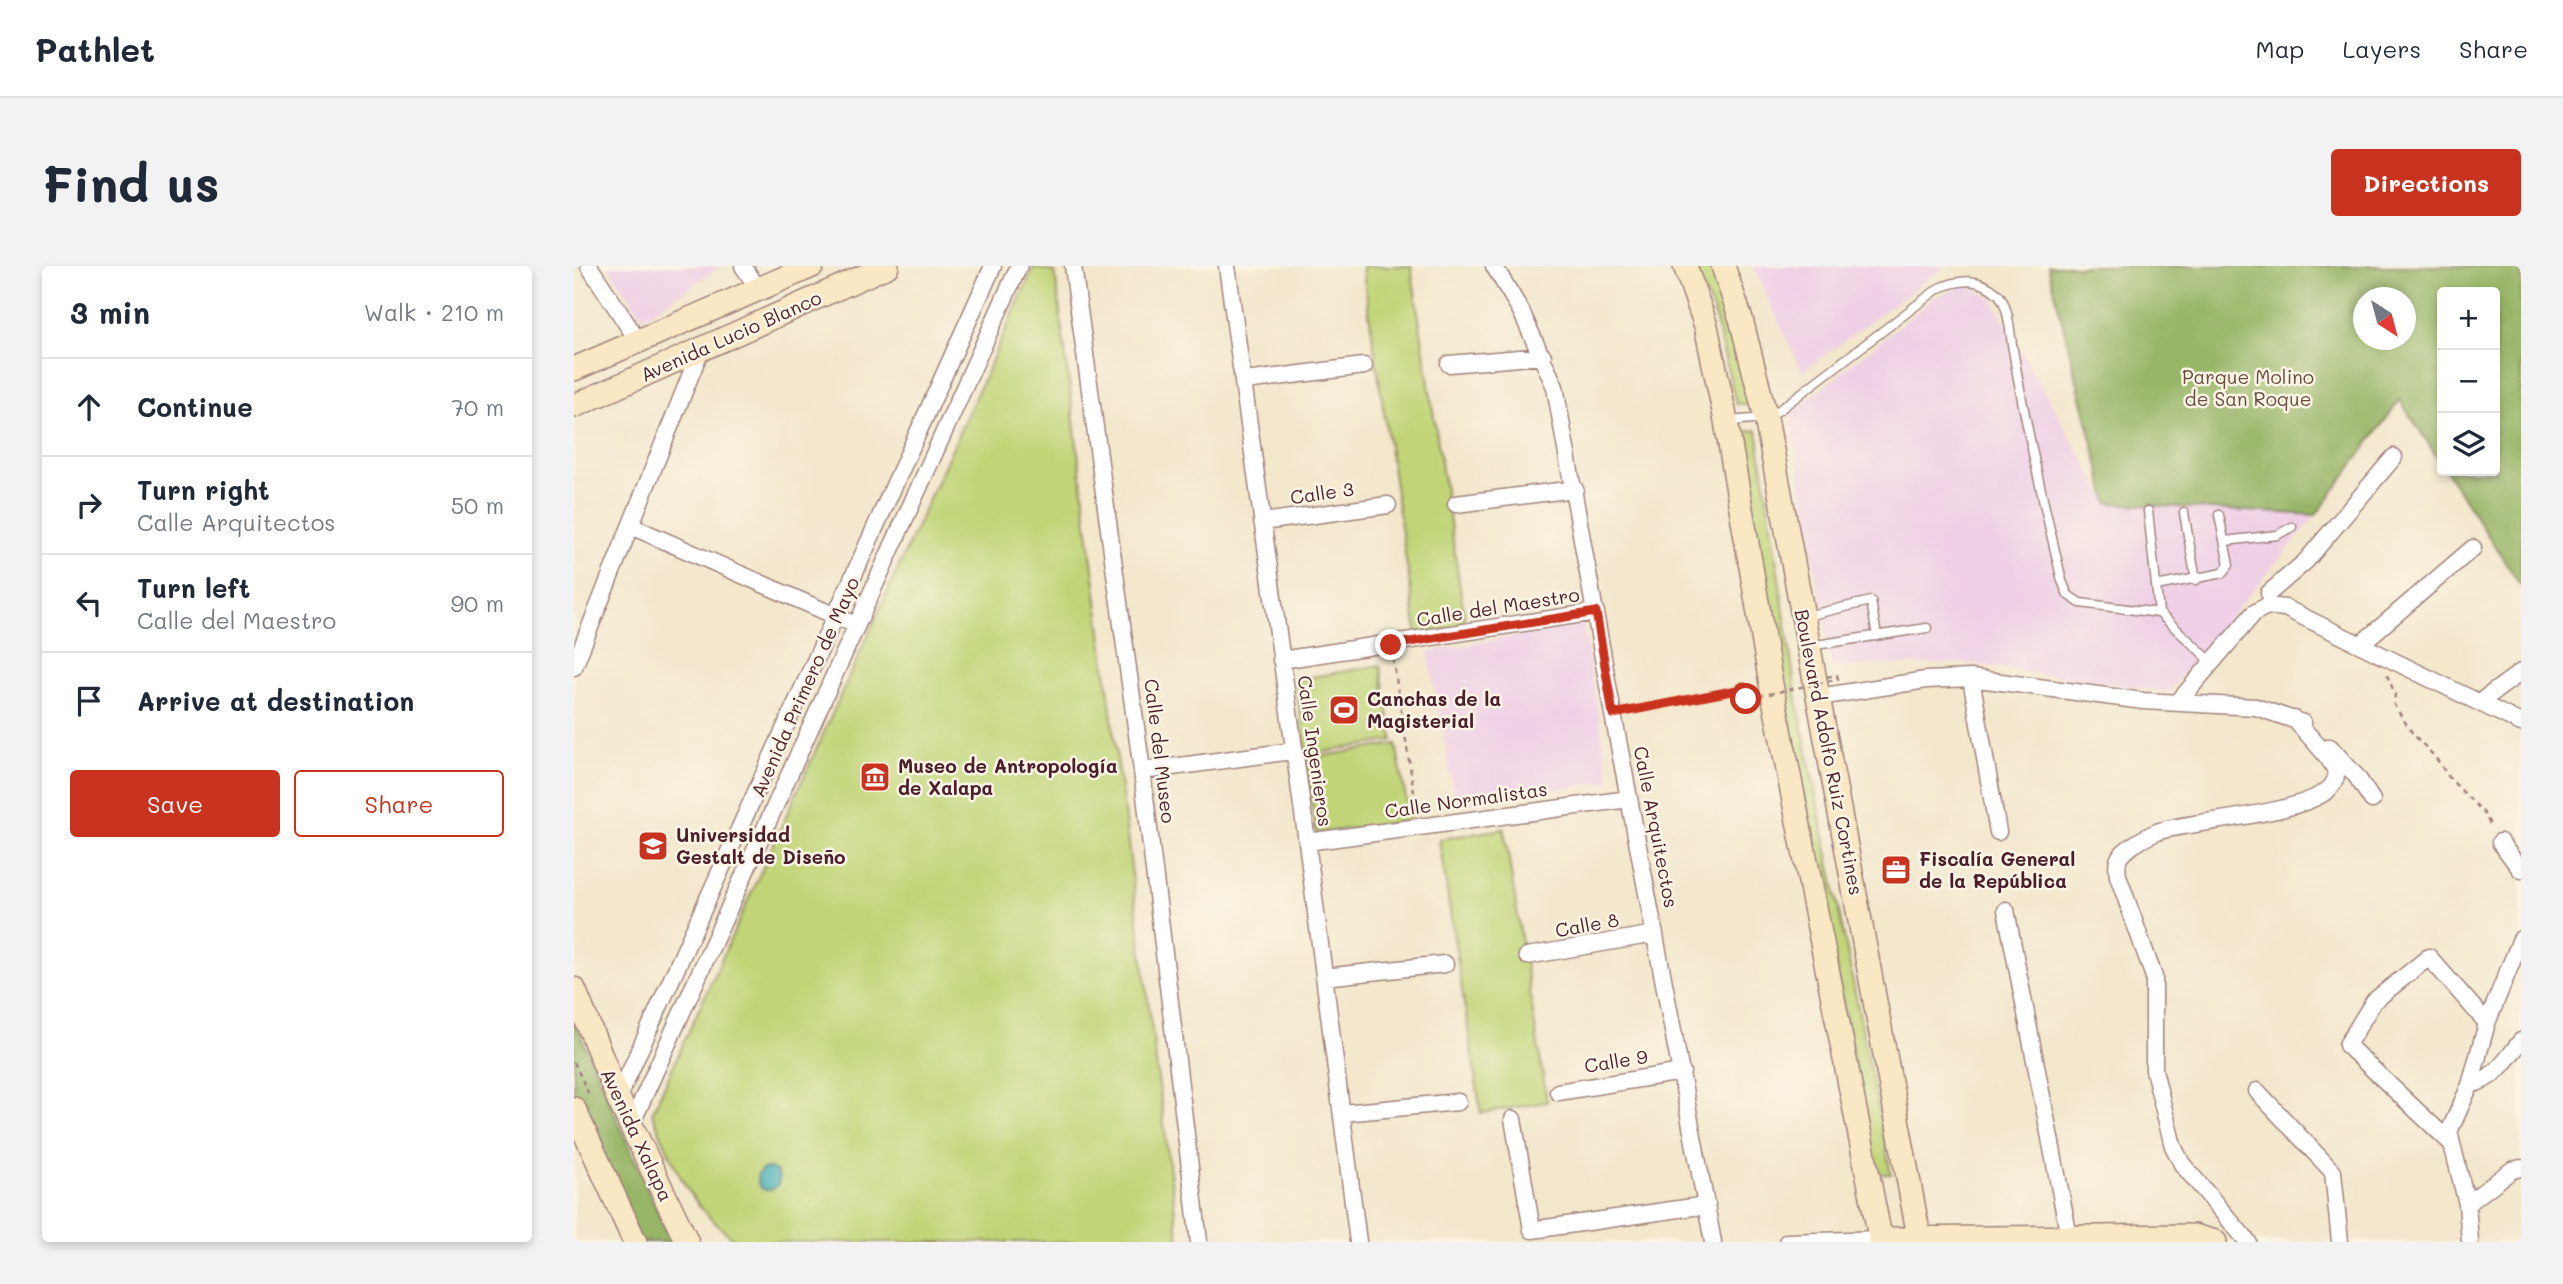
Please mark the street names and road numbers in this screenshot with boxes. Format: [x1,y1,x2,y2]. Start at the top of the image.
street label: Avenida Lucio Blanco [636,284,825,387]
street label: Calle 3 [1289,476,1355,509]
street label: Avenida Primero de Mayo [745,573,864,801]
street label: Calle del Maestro [1415,581,1581,632]
street label: Boulevard Adolfo Ruiz Cortines [1789,607,1869,897]
street label: Calle Ingenieros [1293,674,1338,828]
street label: Calle del Museo [1139,677,1182,825]
street label: Calle Arquitectos [1629,744,1684,910]
street label: Calle Normalistas [1383,776,1549,823]
street label: Calle 8 [1553,907,1621,942]
street label: Calle 9 [1582,1043,1649,1078]
street label: Avenida Xalapa [596,1064,679,1205]

